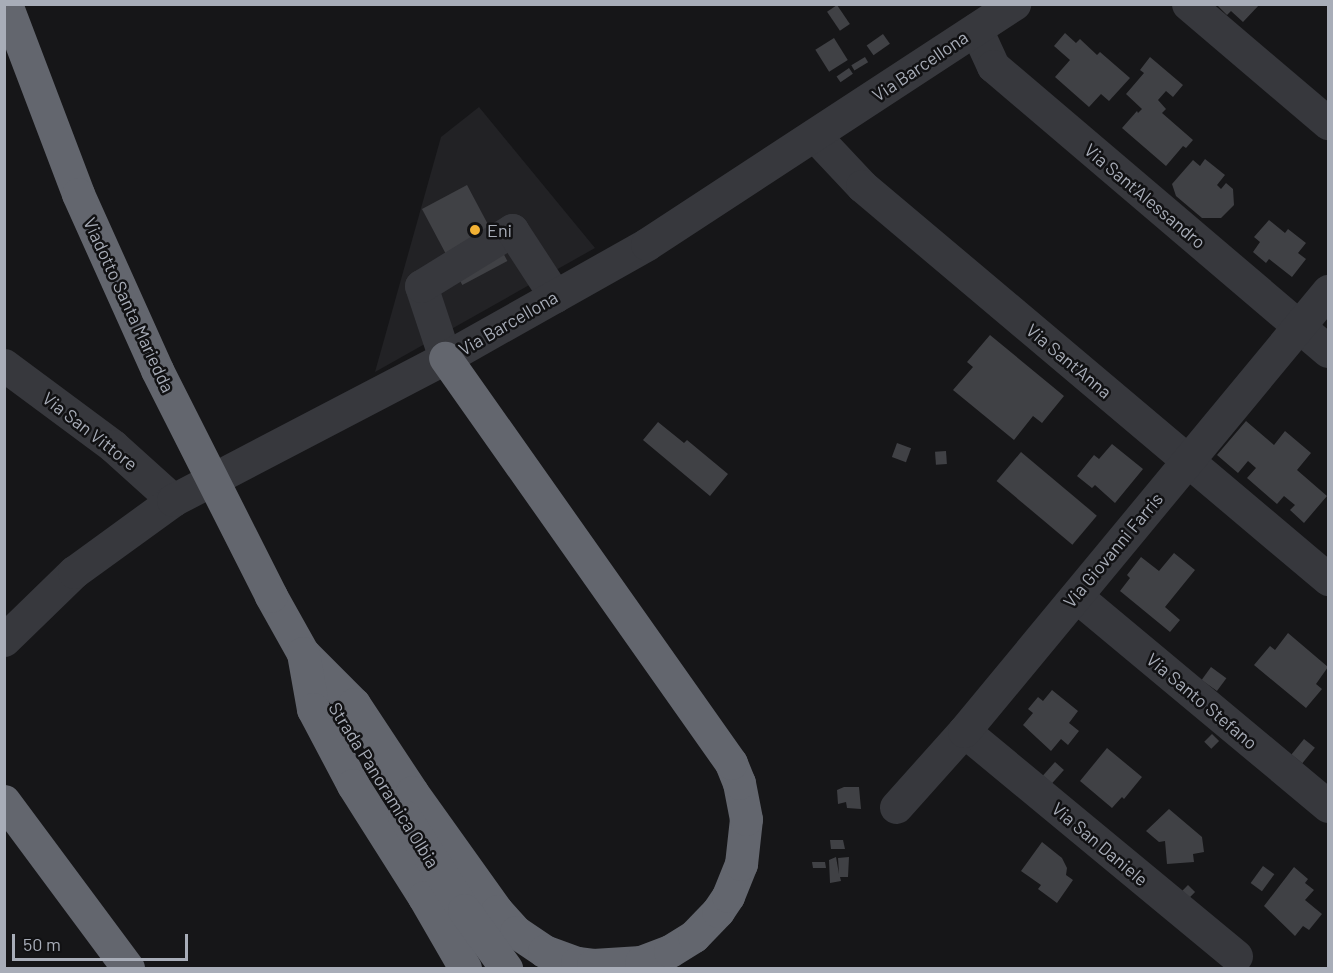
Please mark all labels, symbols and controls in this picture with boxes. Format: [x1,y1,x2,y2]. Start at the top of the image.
street label: Via Barcellona [868,26,972,106]
street label: Via Sant'Alessandro [1080,139,1210,253]
street label: Viadotto Santa Mariedda [79,214,179,396]
place label: Eni [487,219,512,241]
marker: Eni [468,223,482,237]
street label: Via Barcellona [455,286,561,360]
street label: Via Sant'Anna [1022,319,1116,403]
street label: Via San Vittore [38,387,142,475]
street label: Via Giovanni Farris [1059,488,1167,612]
street label: Via Santo Stefano [1142,648,1262,754]
street label: Strada Panoramica Olbia [324,698,444,872]
street label: Via San Daniele [1048,798,1152,890]
scale bar [15,922,190,960]
text: 50 m [23,933,61,955]

